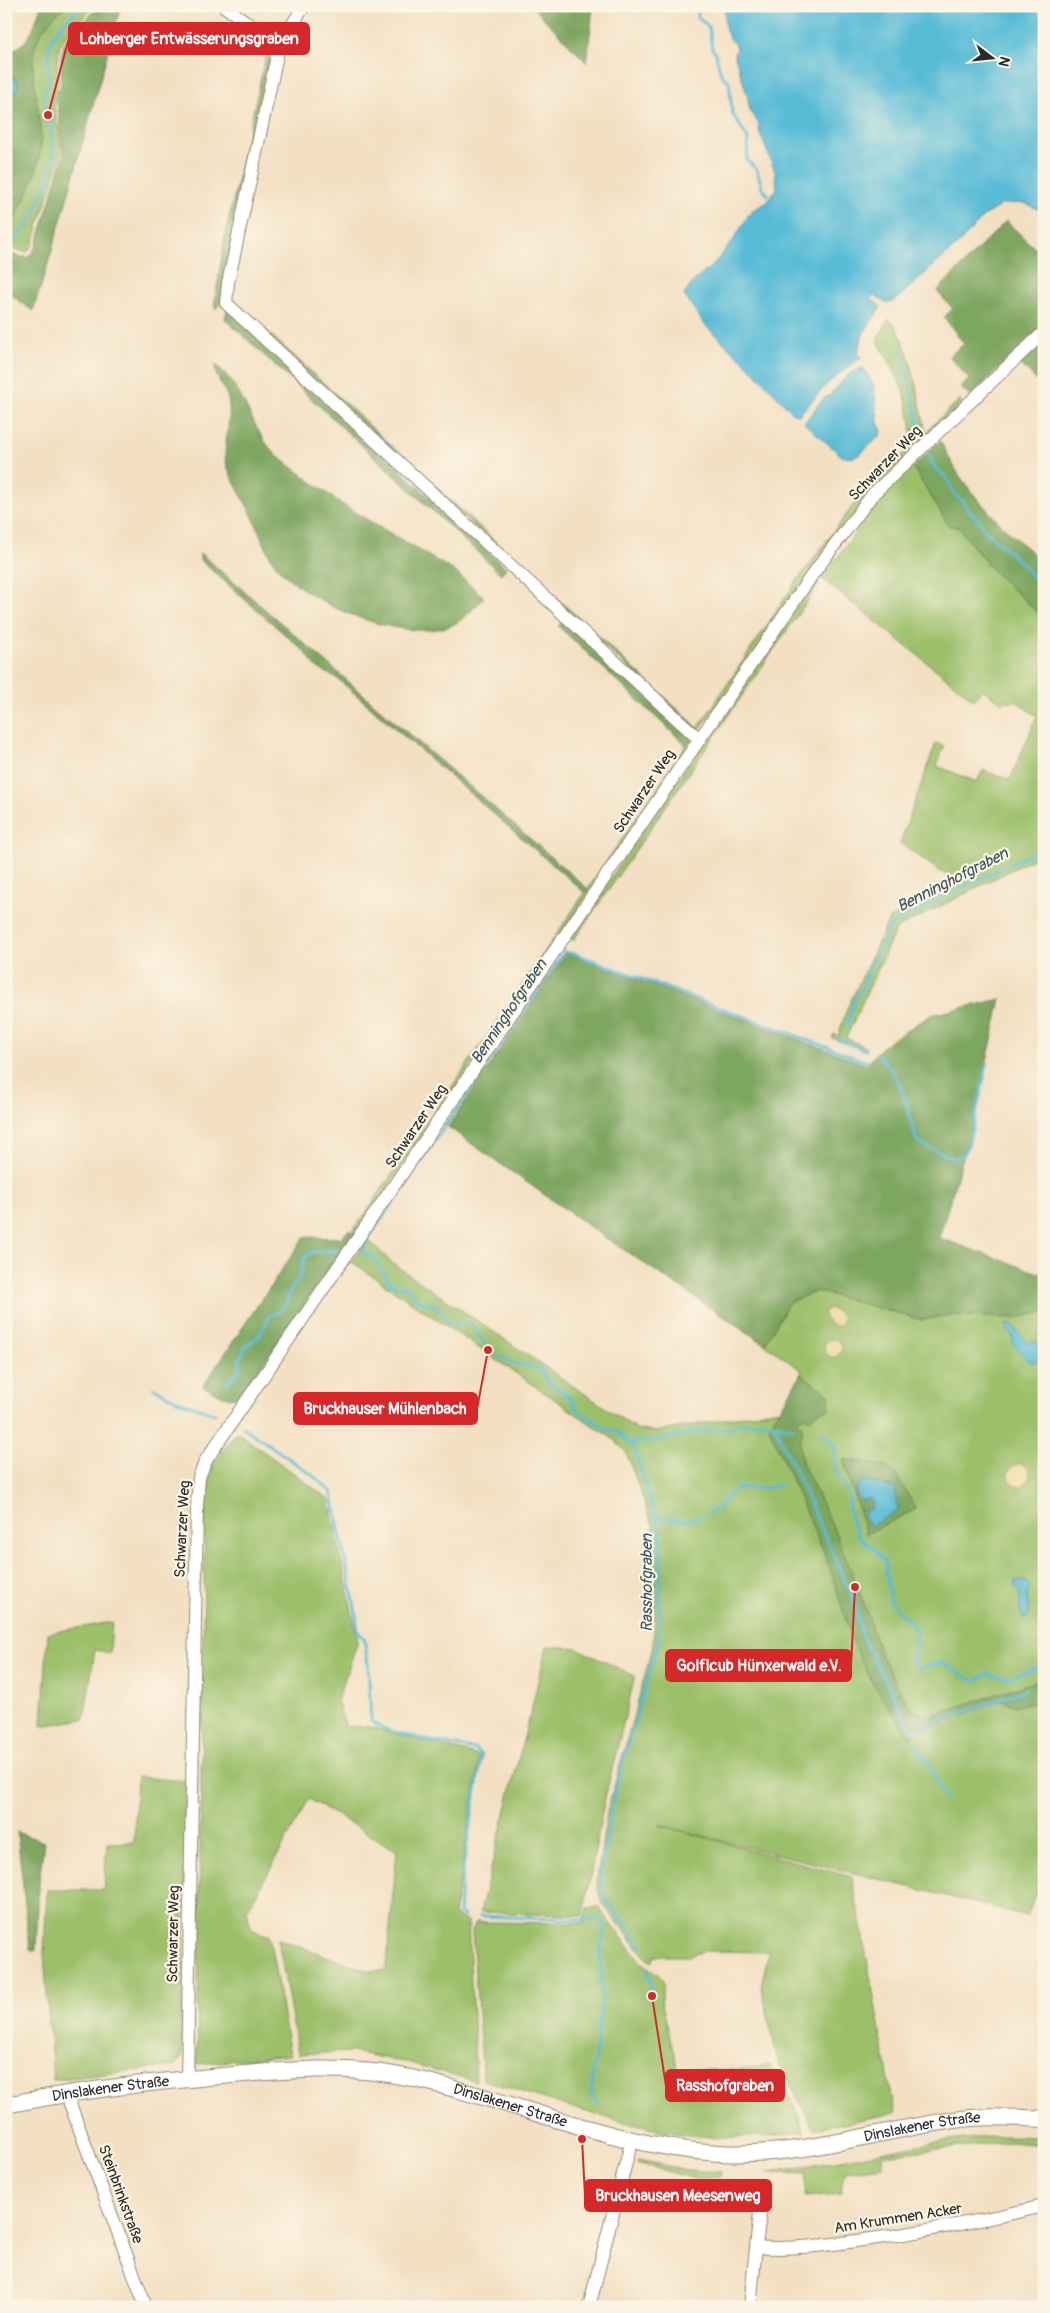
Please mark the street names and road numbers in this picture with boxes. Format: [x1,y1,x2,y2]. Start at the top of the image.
street label: Schwarzer Weg [845,422,926,505]
street label: Schwarzer Weg [609,746,680,837]
street label: Schwarzer Weg [381,1081,452,1172]
street label: Schwarzer Weg [170,1480,195,1578]
street label: Schwarzer Weg [163,1885,184,1983]
street label: Dinslakener Straße [51,2072,171,2106]
street label: Dinslakener Straße [451,2080,570,2132]
street label: Dinslakener Straße [862,2108,982,2147]
street label: Steinbrinkstraße [94,2142,147,2247]
street label: Am Krummen Acker [833,2199,964,2238]

